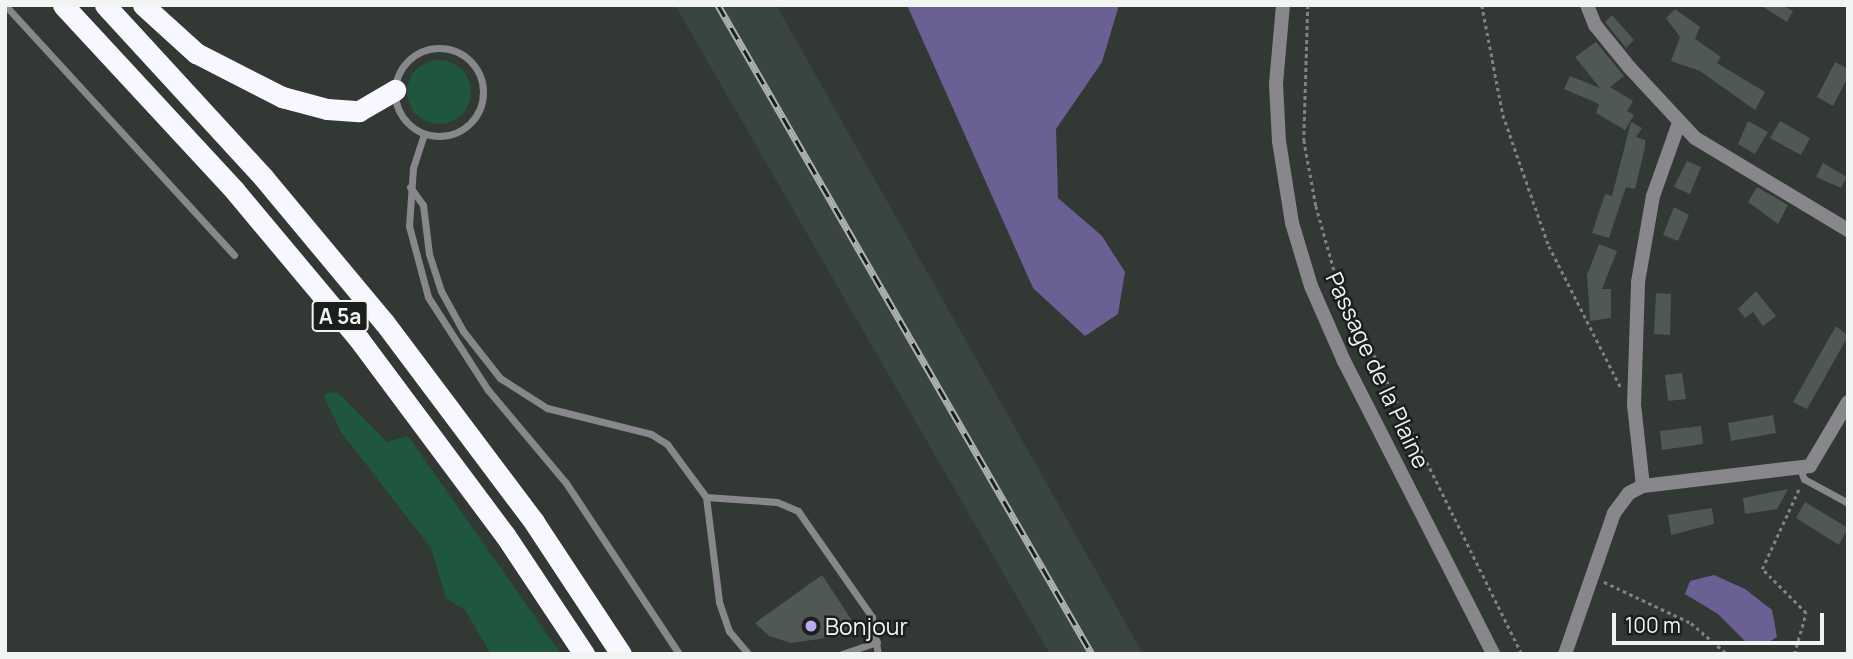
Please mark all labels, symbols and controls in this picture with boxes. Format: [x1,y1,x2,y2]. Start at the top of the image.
street label: Passage de la Plaine [1320,267,1436,473]
road number: A 5a [310,298,370,334]
scale bar [1615,600,1827,644]
text: 100 m [1625,611,1681,639]
place label: Bonjour [825,612,908,640]
marker: Bonjour [803,618,819,634]

